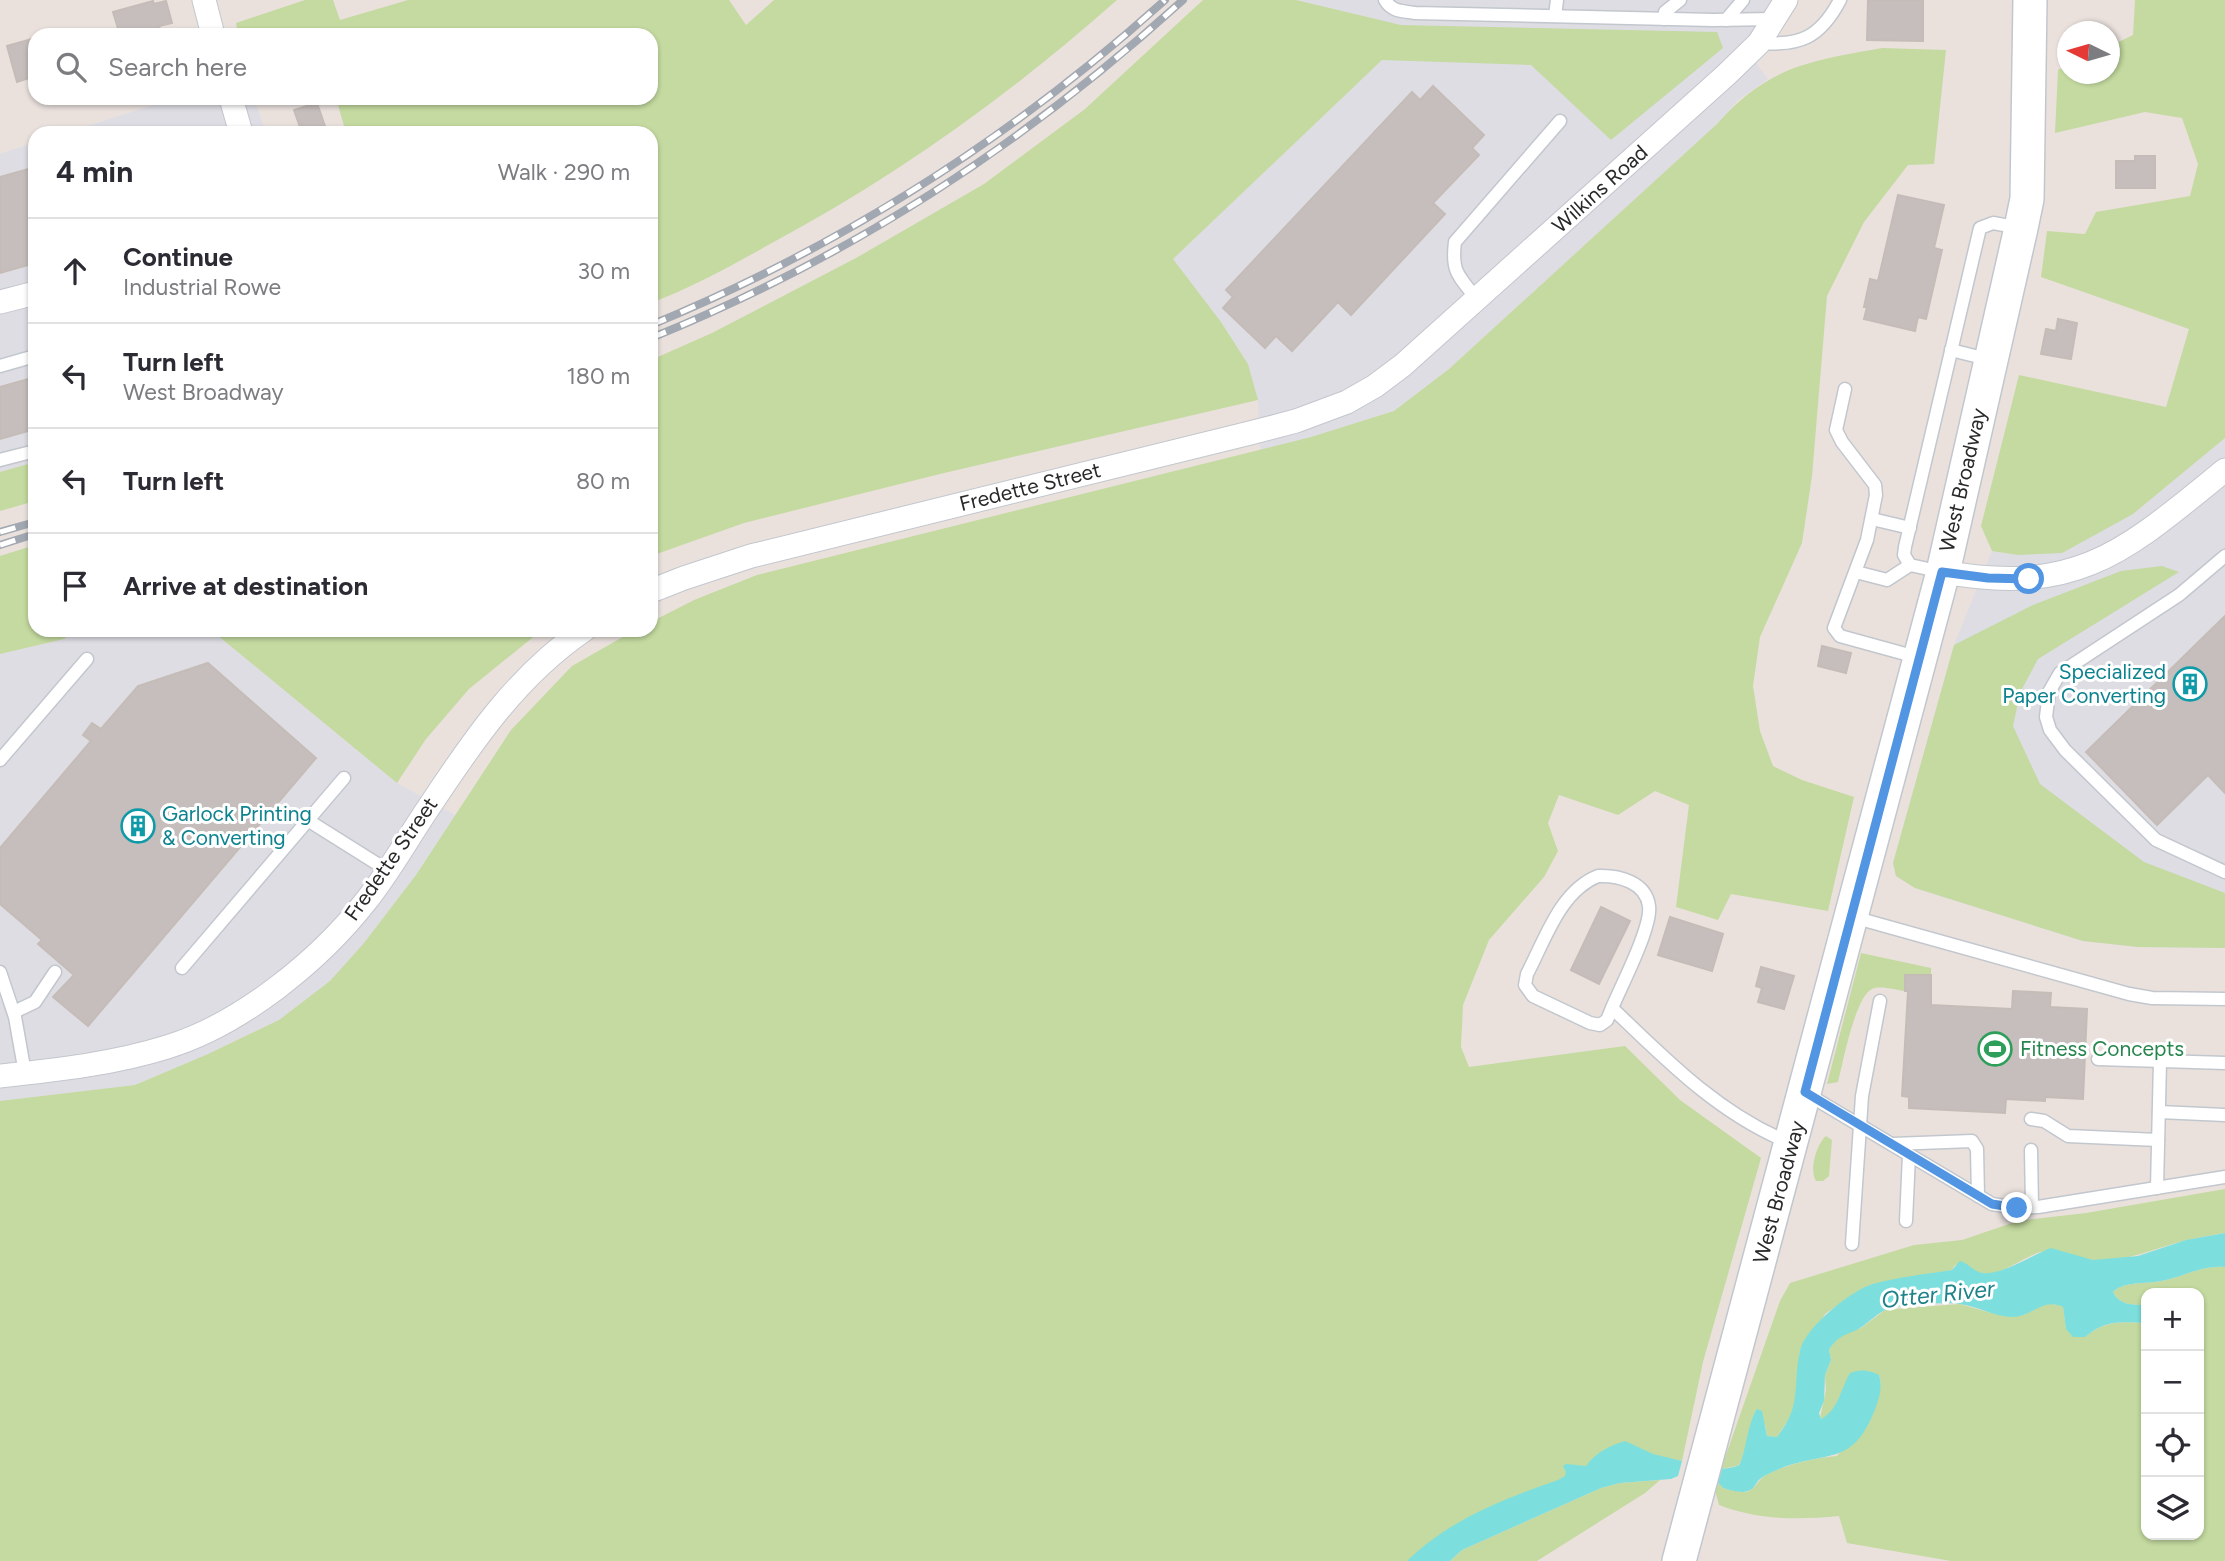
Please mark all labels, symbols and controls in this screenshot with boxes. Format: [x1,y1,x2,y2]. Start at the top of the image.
north arrow [2057,21,2120,84]
search box [28,28,658,105]
icon: search [52,48,90,86]
text: Search here [108,51,247,83]
street label: Wilkins Road [1547,139,1653,238]
text: 4 min [56,153,133,190]
text: Walk · 290 m [498,158,630,186]
text: Continue [123,241,233,273]
icon: ahead [56,252,94,290]
text: 30 m [577,257,630,285]
text: Industrial Rowe [123,273,281,301]
text: Turn left [123,346,224,378]
icon: left [56,357,94,395]
text: 180 m [566,362,630,390]
text: West Broadway [123,378,284,406]
street label: West Broadway [1934,406,1991,554]
street label: Fredette Street [957,457,1103,516]
icon: left [56,462,94,500]
text: Turn left [123,465,224,497]
text: 80 m [576,467,630,495]
route start [2013,563,2044,594]
icon: arrive [56,567,94,605]
text: Arrive at destination [123,570,368,602]
place label: Specialized Paper Converting [2002,659,2166,708]
building icon: Specialized Paper Converting [2171,665,2209,703]
street label: Fredette Street [339,792,442,925]
place label: Garlock Printing & Converting [162,801,312,850]
building icon: Garlock Printing & Converting [119,807,157,845]
sports icon: Fitness Concepts [1976,1030,2014,1068]
place label: Fitness Concepts [2020,1036,2184,1061]
street label: West Broadway [1747,1118,1810,1266]
route end [2001,1192,2032,1223]
water label: Otter River [1880,1274,1997,1314]
map controls [2141,1288,2204,1540]
button: + [2141,1288,2204,1351]
button: − [2141,1351,2204,1414]
button: locate [2141,1414,2204,1477]
button: layers [2141,1477,2204,1540]

